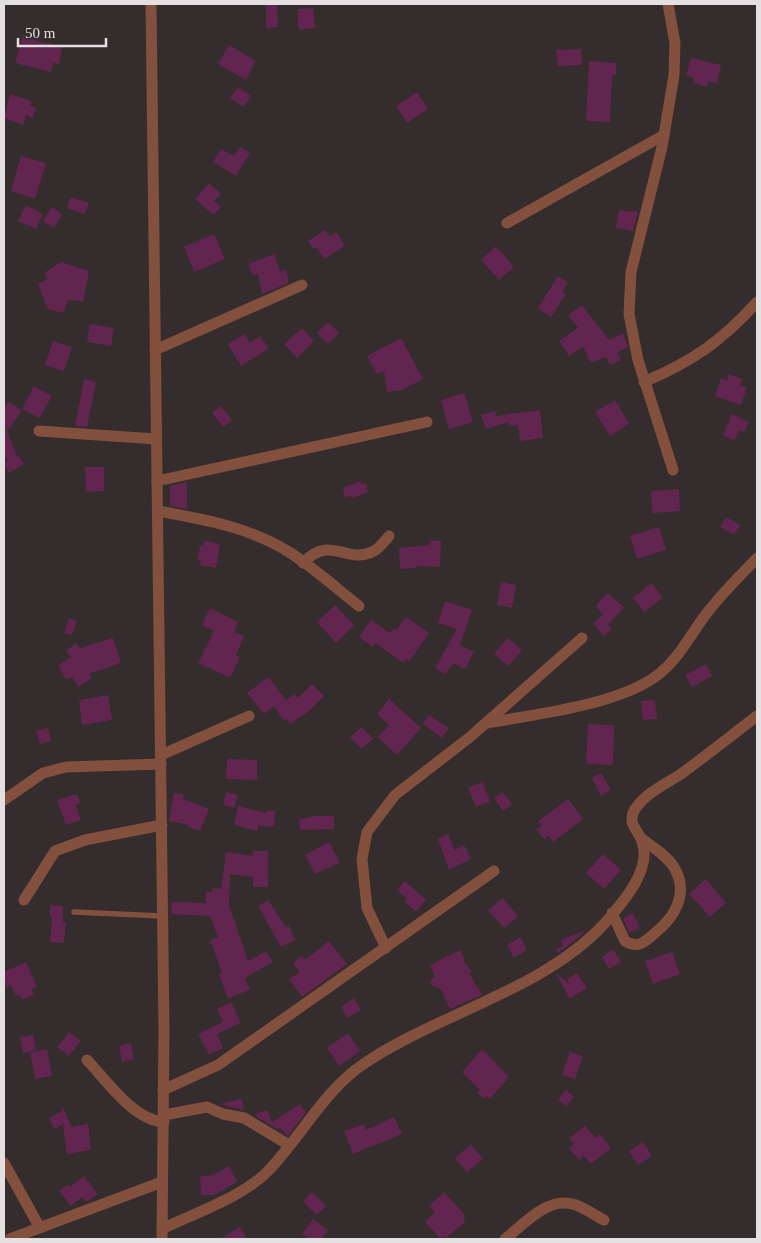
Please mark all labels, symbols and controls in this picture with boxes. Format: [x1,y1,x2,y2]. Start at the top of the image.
scale bar [18,15,105,47]
text: 50 m [25,25,56,41]

